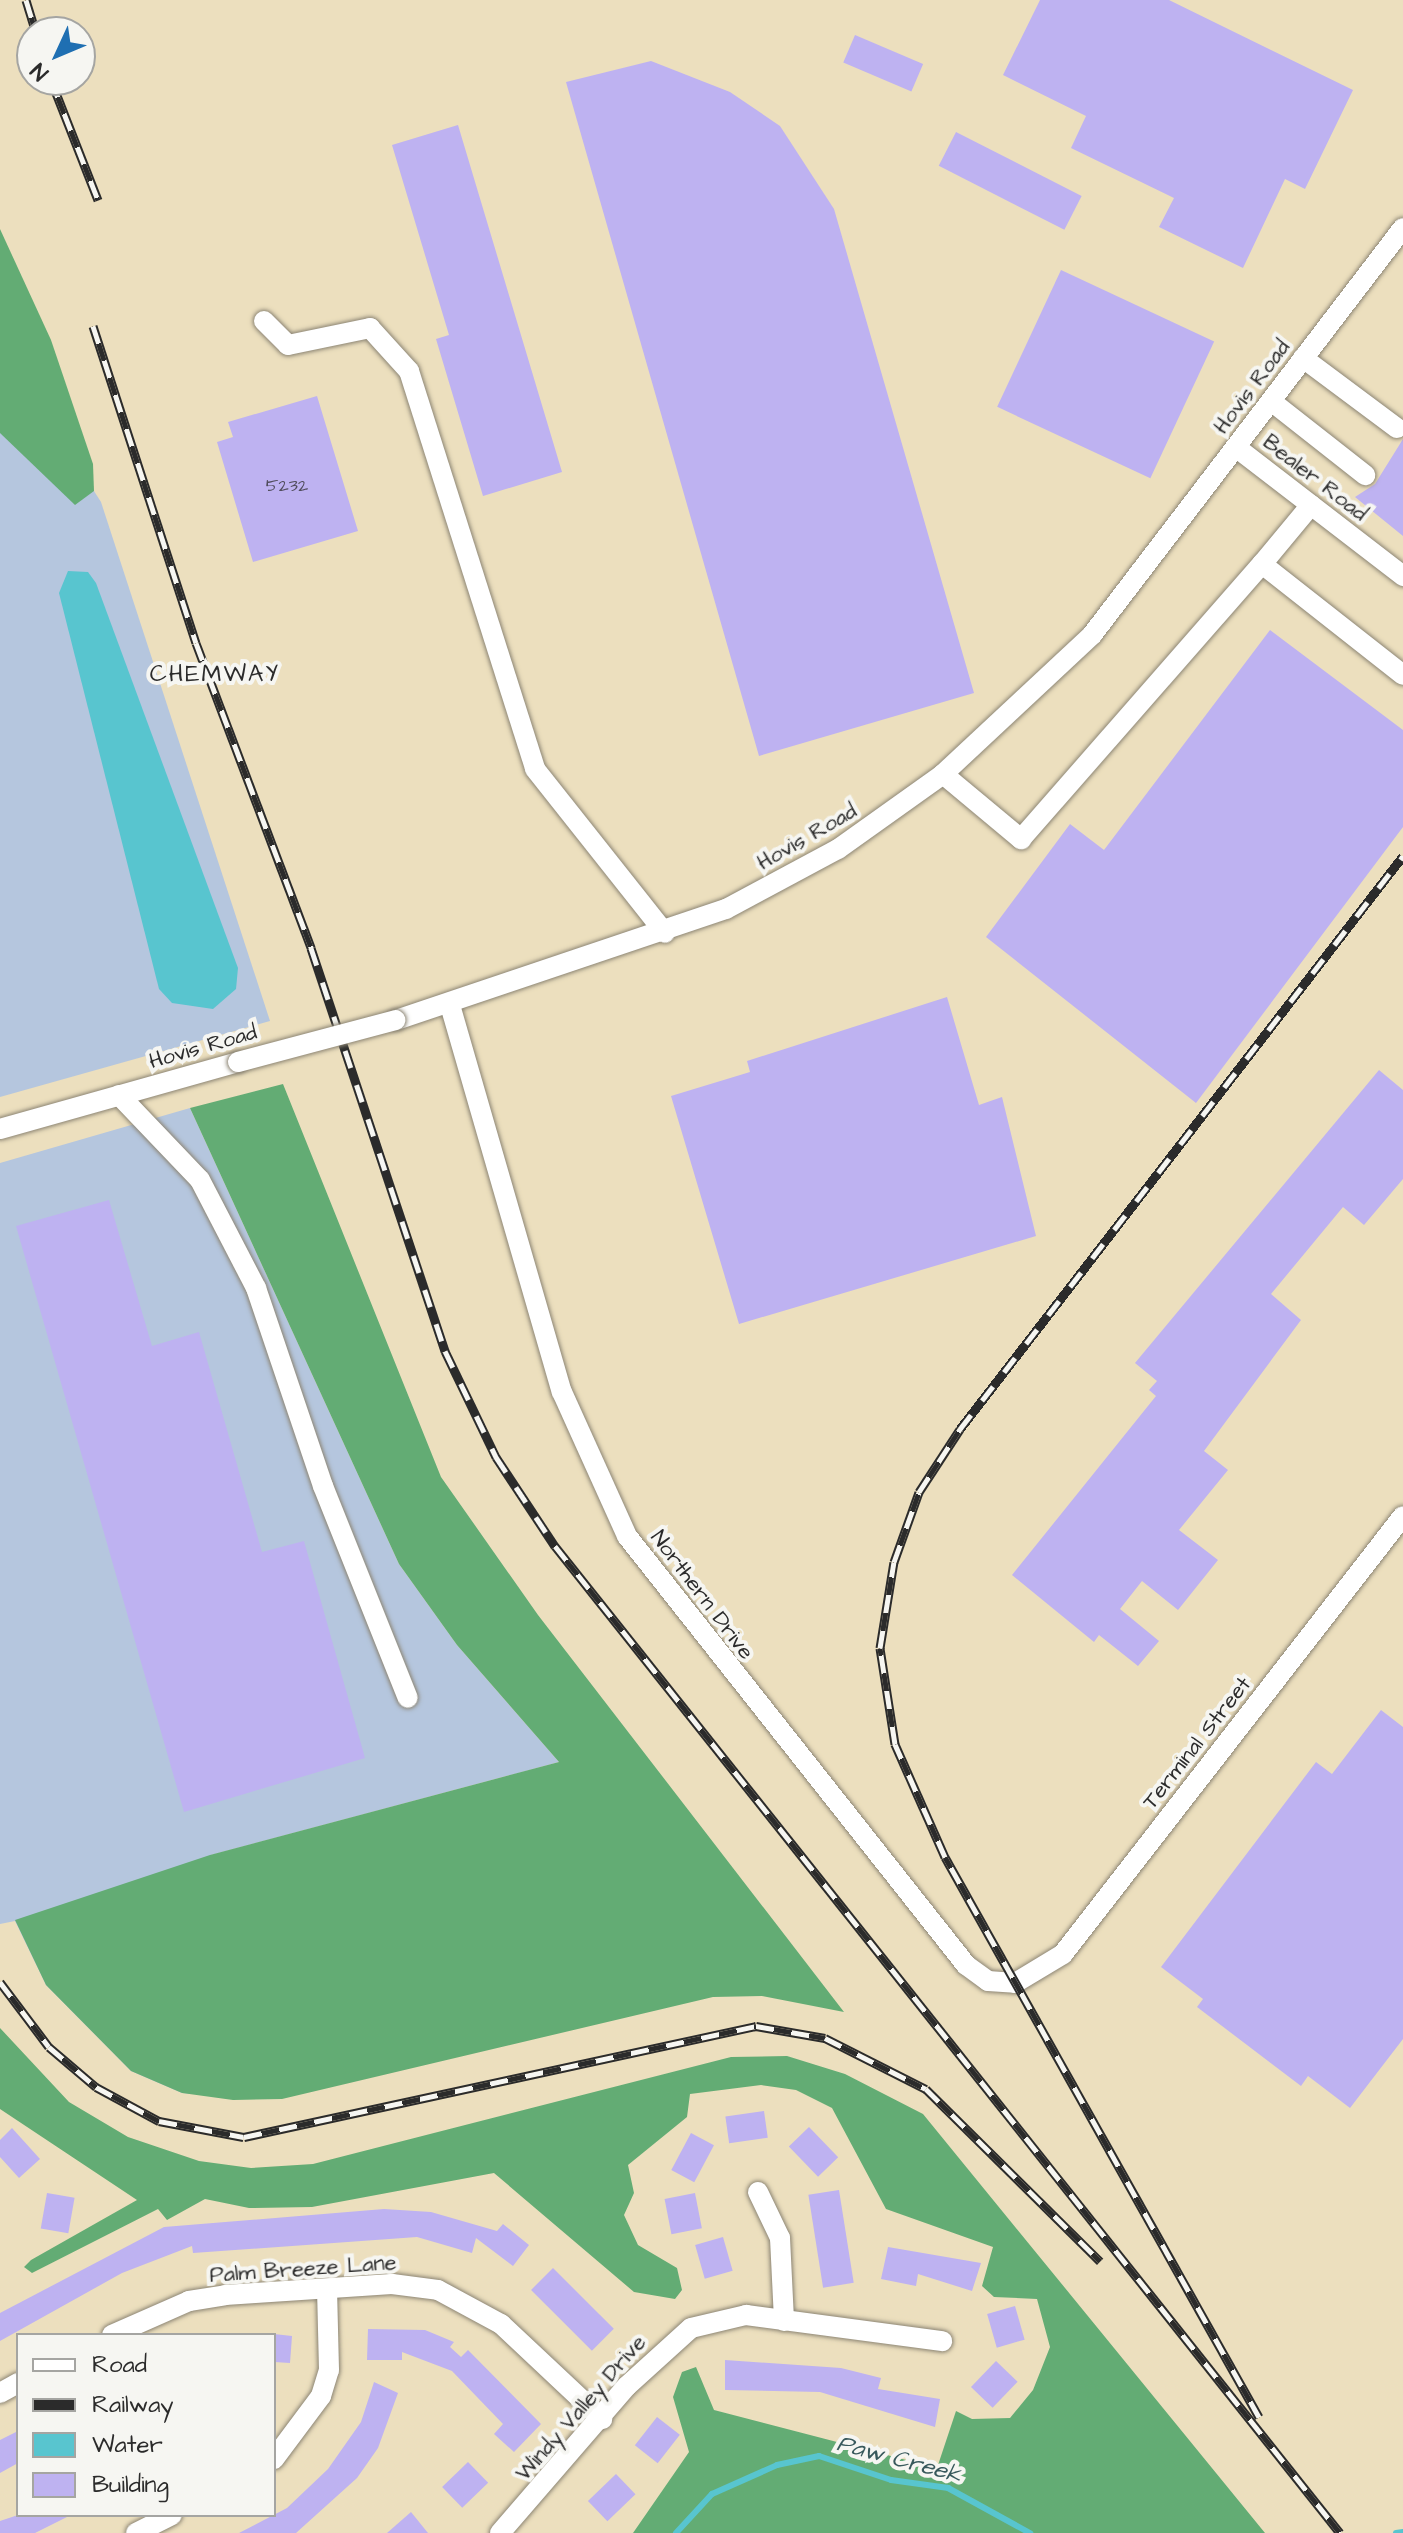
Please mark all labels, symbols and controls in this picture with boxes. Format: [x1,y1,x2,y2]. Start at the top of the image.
north arrow [16,16,96,96]
text: N [24,56,56,87]
street label: Hovis Road [1208,335,1296,439]
street label: Bealer Road [1257,429,1373,527]
house number: 5232 [266,475,308,497]
district label: CHEMWAY [150,661,280,689]
street label: Hovis Road [752,798,862,876]
street label: Hovis Road [146,1019,260,1075]
street label: Northern Drive [645,1525,759,1665]
street label: Terminal Street [1137,1672,1257,1814]
street label: Palm Breeze Lane [209,2249,397,2289]
street label: Windy Valley Drive [510,2330,652,2486]
legend [16,2333,276,2517]
text: Road [92,2348,147,2382]
text: Railway [92,2388,174,2422]
text: Water [92,2428,163,2462]
water label: Paw Creek [834,2430,964,2490]
text: Building [92,2468,169,2502]

